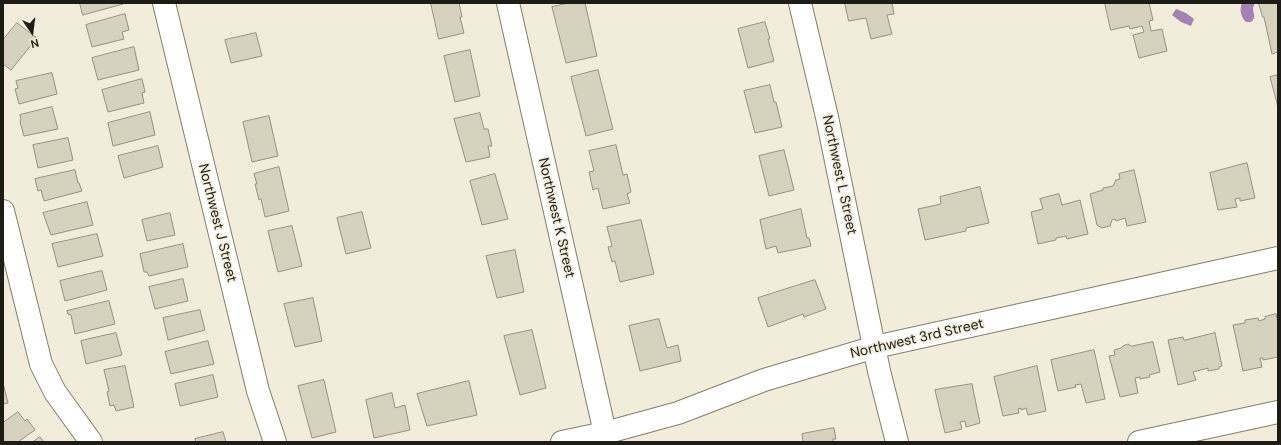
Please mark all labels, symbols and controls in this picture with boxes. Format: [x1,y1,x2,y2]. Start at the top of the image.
north arrow [12,12,52,52]
text: N [29,36,40,51]
street label: Northwest L Street [818,114,860,236]
street label: Northwest K Street [534,156,578,280]
street label: Northwest J Street [194,162,240,284]
street label: Northwest 3rd Street [849,315,985,363]

